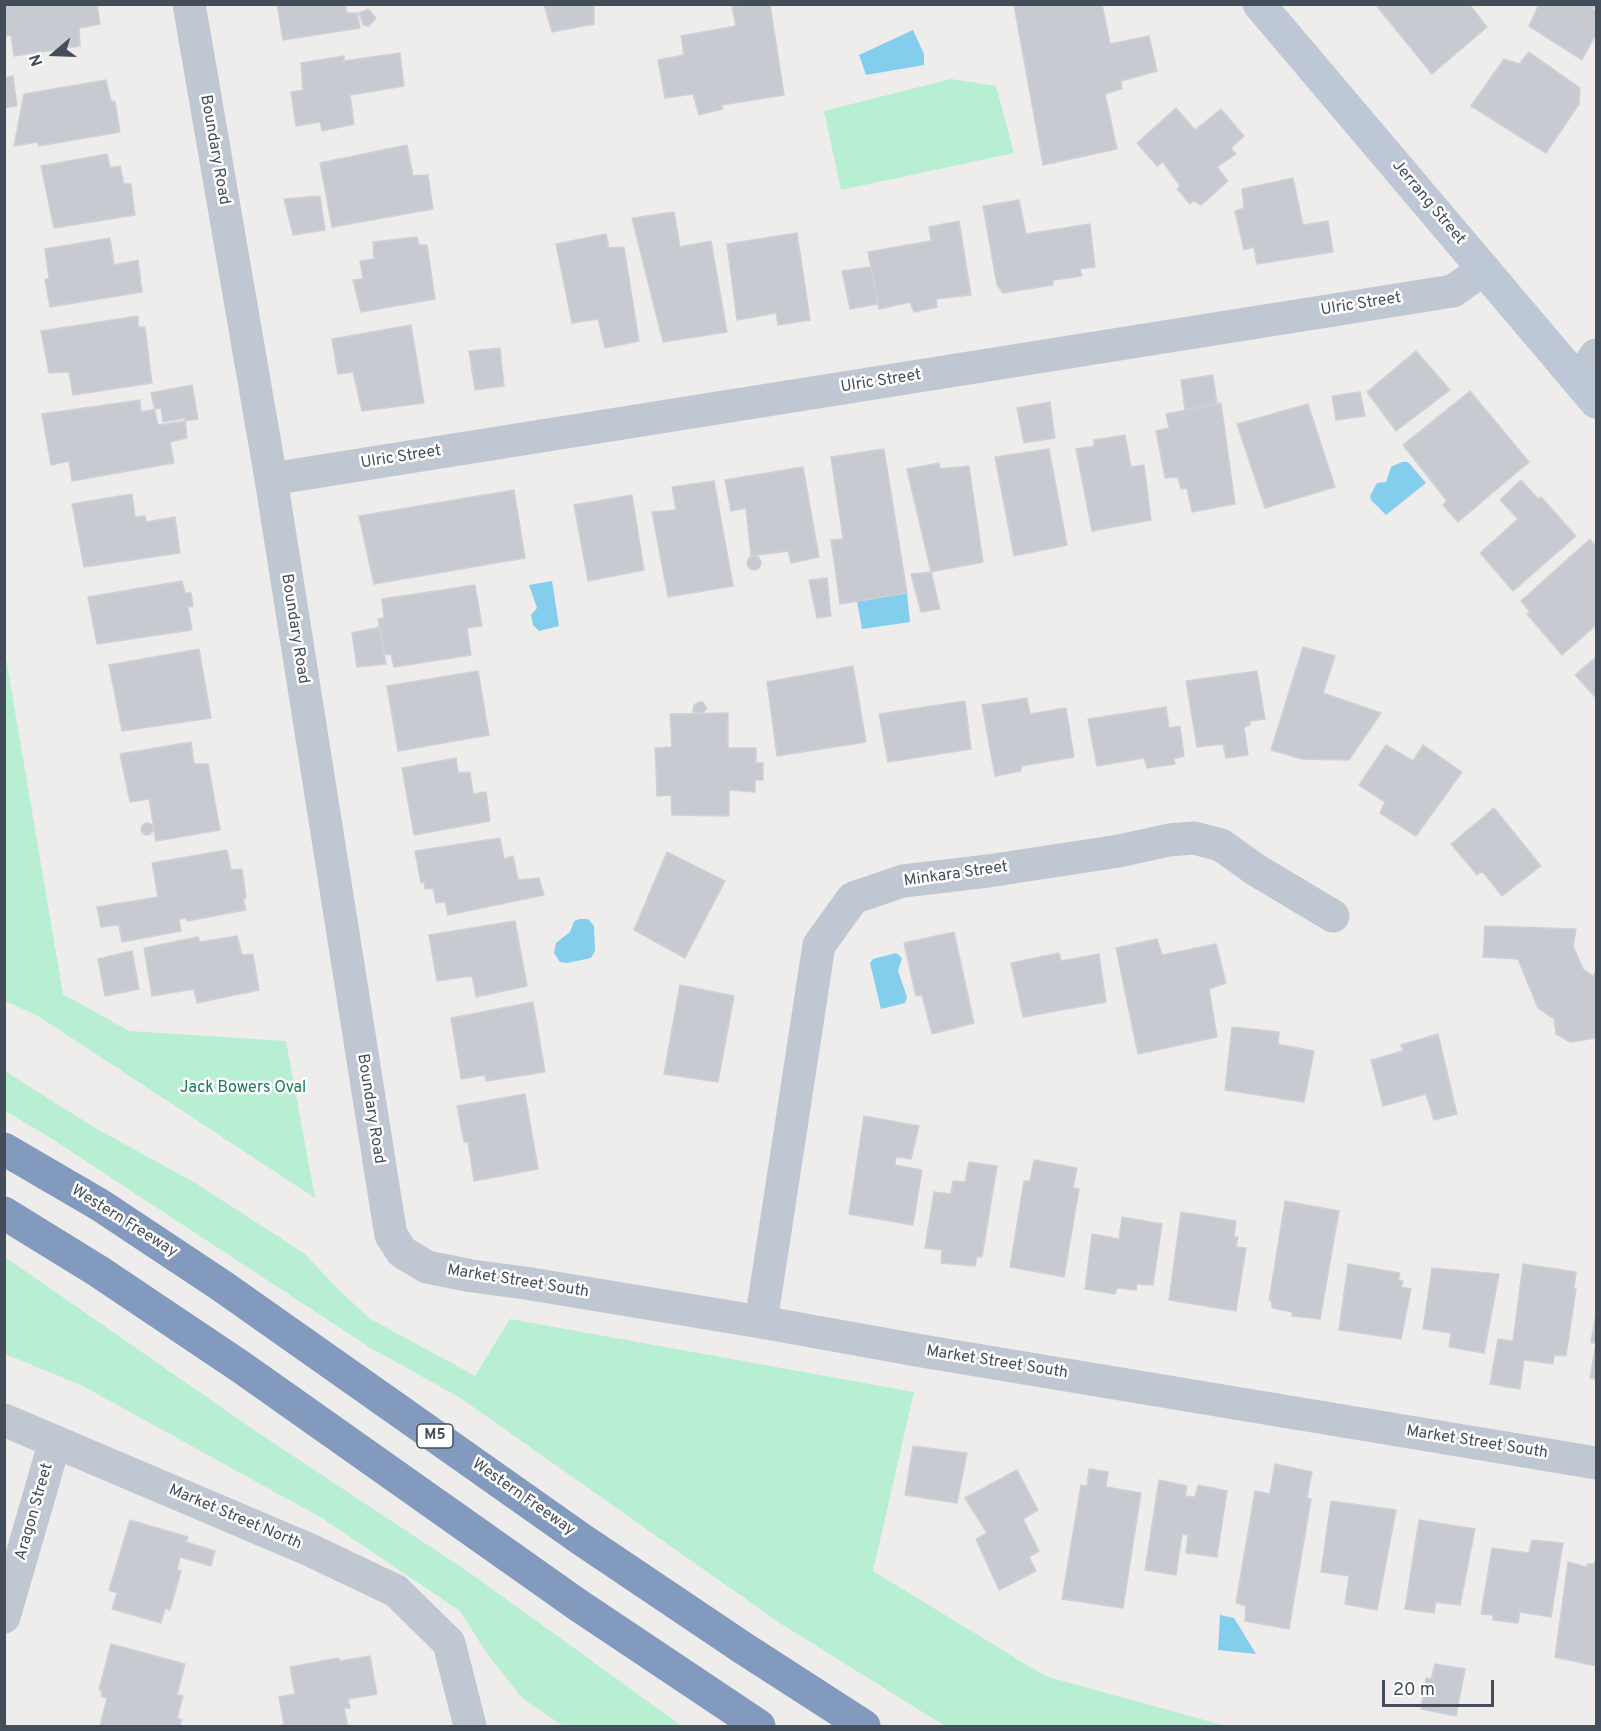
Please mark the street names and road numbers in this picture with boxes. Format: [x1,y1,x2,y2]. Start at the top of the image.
street label: Boundary Road [195,94,233,206]
street label: Jerrang Street [1387,157,1469,249]
street label: Ulric Street [1319,289,1403,321]
street label: Ulric Street [839,366,923,398]
street label: Ulric Street [359,442,443,474]
street label: Boundary Road [276,573,312,685]
street label: Minkara Street [903,858,1009,892]
street label: Boundary Road [352,1053,388,1165]
street label: Western Freeway [67,1182,181,1262]
street label: Market Street South [446,1261,590,1303]
street label: Market Street South [925,1342,1069,1384]
street label: Market Street South [1405,1422,1549,1464]
road number: M5 [417,1424,453,1448]
street label: Western Freeway [468,1455,578,1541]
street label: Aragon Street [12,1461,58,1563]
street label: Market Street North [166,1481,304,1555]

